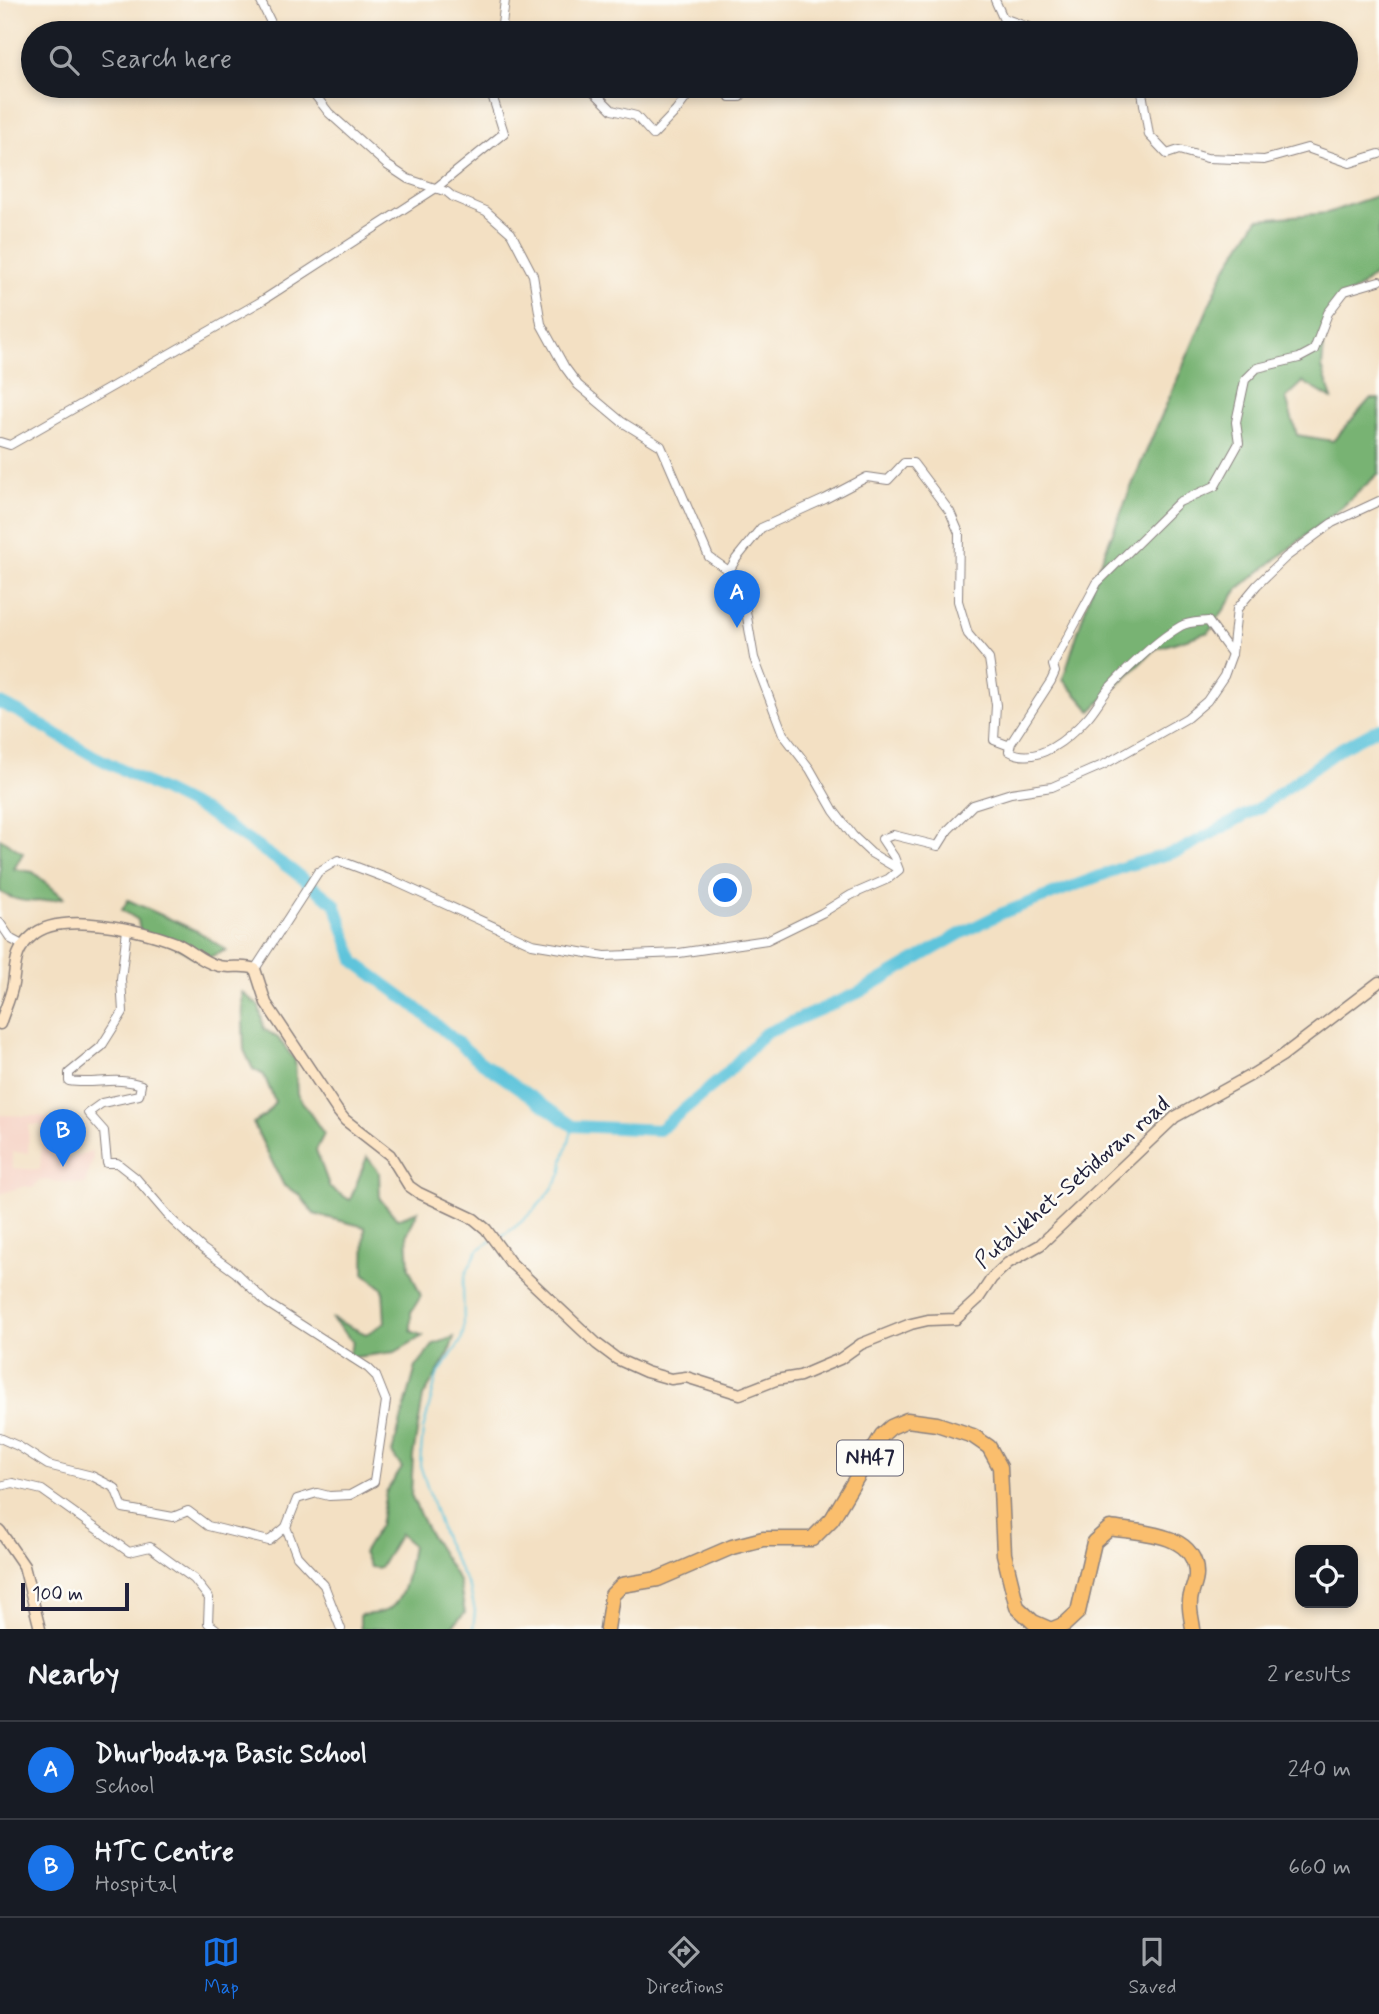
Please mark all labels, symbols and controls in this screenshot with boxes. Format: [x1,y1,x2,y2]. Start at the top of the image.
search box [21,21,1358,98]
icon: search [45,41,83,79]
text: Search here [101,43,232,77]
pin: A [714,570,760,628]
your location [708,873,742,907]
street label: Putalikhet-Setidovan road [969,1090,1177,1276]
pin: B [40,1109,86,1167]
road number: NH47 [837,1440,903,1476]
map controls [1295,1545,1358,1608]
button: locate [1295,1545,1358,1608]
scale bar [21,1580,130,1612]
text: 100 m [32,1582,83,1607]
text: Nearby [28,1655,119,1694]
text: 2 results [1267,1660,1351,1690]
text: Dhurbodaya Basic School [95,1738,367,1772]
text: A [43,1755,59,1785]
text: 240 m [1287,1755,1351,1785]
text: School [95,1772,155,1802]
text: HTC Centre [95,1836,234,1870]
text: B [44,1853,58,1883]
text: 660 m [1288,1853,1351,1883]
text: Hospital [95,1870,177,1900]
tab: Map [202,1933,240,2000]
tab: Directions [645,1933,724,2000]
tab: Saved [1128,1933,1176,2000]

